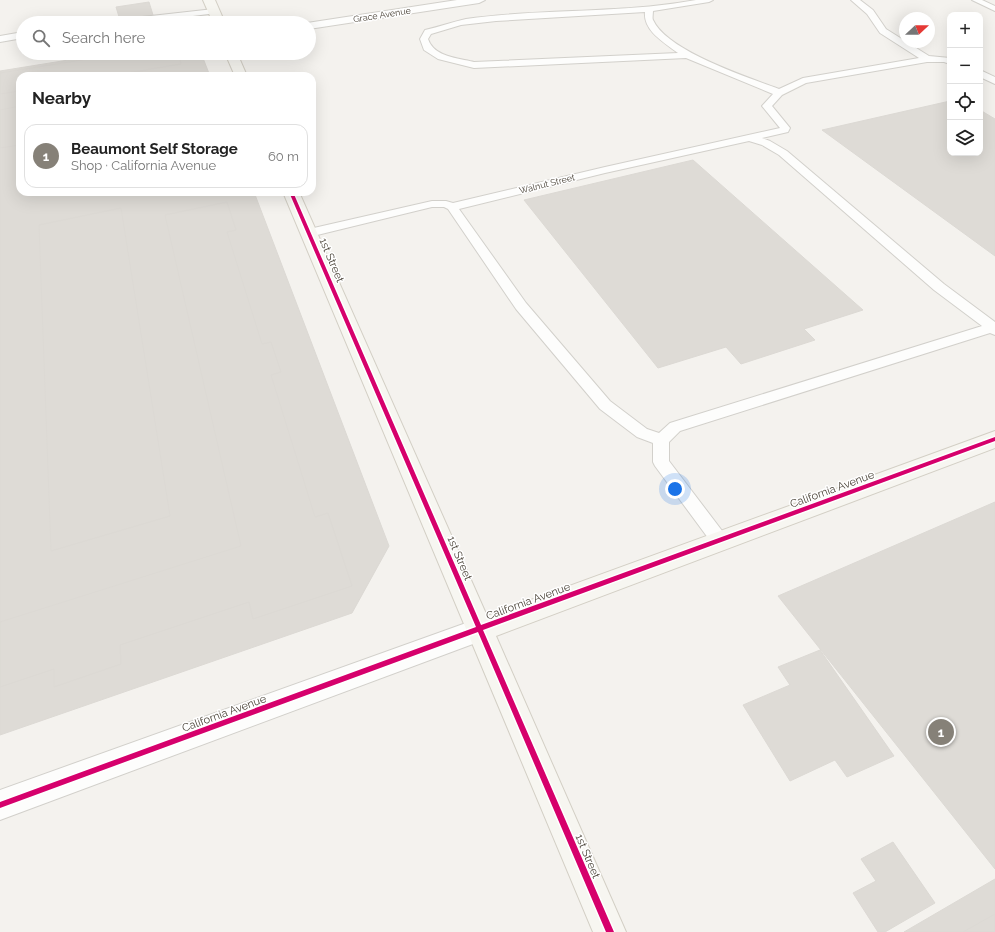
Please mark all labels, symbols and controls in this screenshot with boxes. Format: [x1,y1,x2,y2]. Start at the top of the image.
street label: Grace Avenue [352,5,412,24]
north arrow [899,12,935,48]
map controls [947,12,983,156]
button: + [947,12,983,48]
search box [16,16,316,60]
icon: search [30,27,52,49]
text: Search here [62,29,145,47]
button: − [947,48,983,84]
button: locate [947,84,983,120]
text: Nearby [32,88,91,108]
button: layers [947,120,983,156]
text: Beaumont Self Storage [71,140,238,158]
text: 1 [43,149,49,164]
text: 60 m [268,149,299,164]
text: Shop · California Avenue [71,158,216,173]
street label: Walnut Street [518,172,576,196]
street label: 1st Street [316,236,347,285]
street label: California Avenue [788,468,877,511]
your location [665,479,685,499]
street label: 1st Street [444,534,475,583]
street label: California Avenue [484,580,573,623]
street label: California Avenue [180,692,269,735]
pin: 1 [928,717,954,747]
street label: 1st Street [572,832,603,881]

